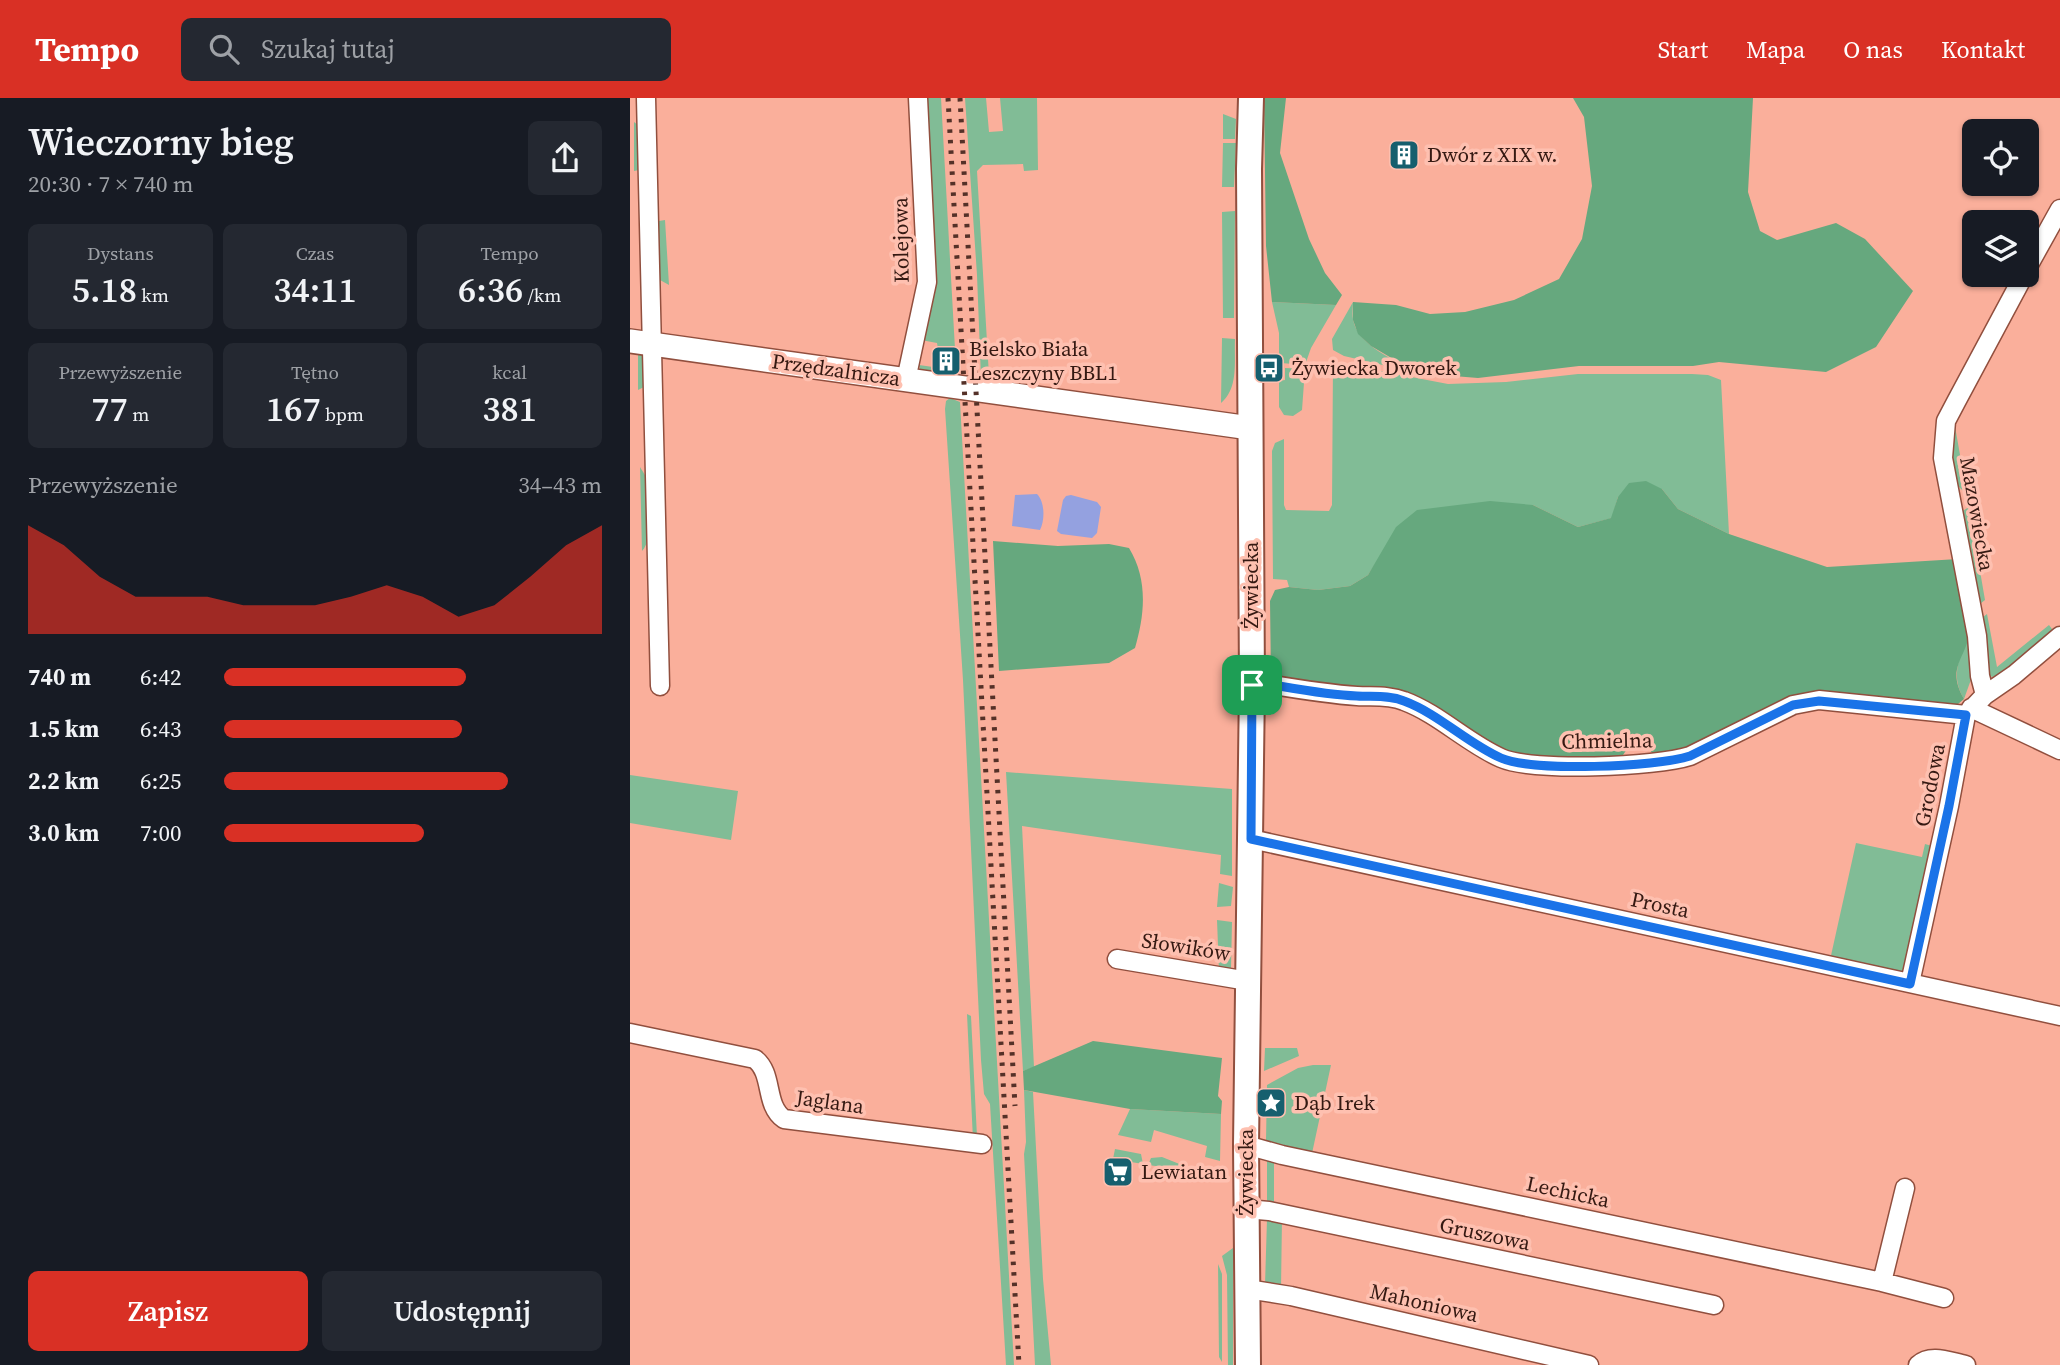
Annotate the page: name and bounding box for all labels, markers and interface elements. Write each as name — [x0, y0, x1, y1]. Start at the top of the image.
search box — [181, 18, 671, 81]
text: Tempo — [35, 27, 139, 72]
icon: search — [205, 30, 243, 68]
text: Szukaj tutaj — [261, 31, 395, 67]
text: Start — [1658, 33, 1708, 66]
text: Mapa — [1746, 33, 1805, 66]
text: O nas — [1843, 33, 1903, 66]
text: Kontakt — [1941, 33, 2025, 66]
text: Wieczorny bieg — [28, 116, 294, 168]
map controls — [1962, 119, 2039, 287]
button: locate — [1962, 119, 2039, 196]
button: share — [528, 121, 602, 195]
building icon: Dwór z XIX w. — [1387, 138, 1421, 172]
place label: Dwór z XIX w. — [1427, 140, 1558, 169]
text: 20:30 · 7 × 740 m — [28, 168, 194, 200]
street label: Kolejowa — [885, 197, 916, 283]
button: layers — [1962, 210, 2039, 287]
text: Dystans — [87, 240, 154, 266]
text: Czas — [296, 240, 334, 266]
text: Tempo — [481, 240, 539, 266]
text: 5.18 — [72, 266, 137, 314]
text: 34:11 — [273, 266, 357, 314]
text: 6:36 — [458, 266, 523, 314]
text: km — [137, 282, 169, 308]
text: /km — [523, 282, 561, 308]
place label: Bielsko Biała Leszczyny BBL1 — [969, 334, 1118, 387]
building icon: Bielsko Biała Leszczyny BBL1 — [929, 344, 963, 378]
street label: Przędzalnicza — [770, 346, 902, 393]
bus stop icon: Żywiecka Dworek — [1252, 351, 1286, 385]
place label: Żywiecka Dworek — [1292, 353, 1457, 382]
text: Przewyższenie — [58, 359, 182, 385]
text: Tętno — [291, 359, 339, 385]
text: kcal — [492, 359, 527, 385]
text: 77 — [91, 385, 128, 433]
text: 167 — [266, 385, 321, 433]
text: 381 — [482, 385, 537, 433]
text: m — [128, 401, 149, 427]
text: bpm — [321, 401, 364, 427]
street label: Mazowiecka — [1953, 455, 2002, 574]
text: Przewyższenie — [28, 469, 178, 501]
text: 34–43 m — [518, 469, 602, 501]
street label: Żywiecka — [1236, 541, 1265, 629]
pin — [1222, 655, 1282, 715]
text: 740 m — [28, 661, 91, 693]
text: 6:42 — [140, 661, 181, 693]
icon: arrive — [1233, 666, 1271, 704]
text: 1.5 km — [28, 713, 99, 745]
text: 6:43 — [140, 713, 181, 745]
street label: Chmielna — [1561, 725, 1653, 756]
street label: Grodowa — [1907, 740, 1952, 829]
text: 2.2 km — [28, 765, 99, 797]
text: 6:25 — [140, 765, 181, 797]
text: 3.0 km — [28, 817, 99, 849]
text: 7:00 — [140, 817, 181, 849]
street label: Prosta — [1628, 884, 1692, 925]
street label: Słowików — [1140, 925, 1232, 968]
street label: Jaglana — [793, 1082, 866, 1121]
place icon: Dąb Irek — [1254, 1086, 1288, 1120]
place label: Dąb Irek — [1294, 1088, 1376, 1117]
street label: Żywiecka — [1231, 1128, 1260, 1216]
supermarket icon: Lewiatan — [1101, 1155, 1135, 1189]
place label: Lewiatan — [1141, 1157, 1227, 1186]
street label: Lechicka — [1524, 1169, 1613, 1215]
street label: Gruszowa — [1437, 1210, 1533, 1257]
button: Zapisz — [28, 1271, 308, 1351]
button: Udostępnij — [322, 1271, 602, 1351]
street label: Mahoniowa — [1367, 1276, 1481, 1329]

